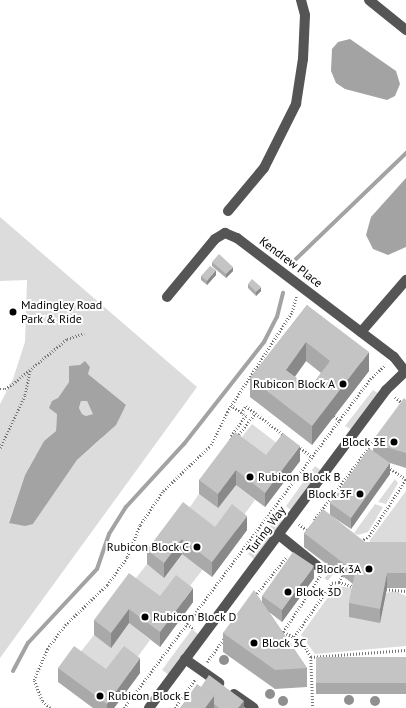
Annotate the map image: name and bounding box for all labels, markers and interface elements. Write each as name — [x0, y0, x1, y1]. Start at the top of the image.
street label: Kendrew Place — [257, 234, 325, 290]
place label: Madingley Road Park & Ride — [21, 298, 103, 326]
marker: Madingley Road Park & Ride — [8, 307, 18, 317]
place label: Rubicon Block A — [252, 377, 335, 391]
marker: Rubicon Block A — [338, 379, 348, 389]
place label: Block 3E — [342, 435, 386, 449]
marker: Block 3E — [389, 437, 399, 447]
place label: Rubicon Block B — [258, 470, 341, 484]
marker: Rubicon Block B — [245, 472, 255, 482]
place label: Block 3F — [308, 487, 352, 501]
marker: Block 3F — [355, 489, 365, 499]
street label: Turing Way — [243, 503, 289, 557]
place label: Rubicon Block C — [106, 540, 189, 554]
marker: Rubicon Block C — [192, 542, 202, 552]
place label: Block 3A — [316, 562, 361, 576]
marker: Block 3A — [364, 564, 374, 574]
place label: Block 3D — [296, 585, 342, 599]
marker: Block 3D — [283, 587, 293, 597]
place label: Rubicon Block D — [153, 610, 237, 624]
marker: Rubicon Block D — [140, 612, 150, 622]
place label: Block 3C — [262, 636, 307, 650]
marker: Block 3C — [249, 638, 259, 648]
place label: Rubicon Block E — [108, 689, 190, 703]
marker: Rubicon Block E — [95, 691, 105, 701]

